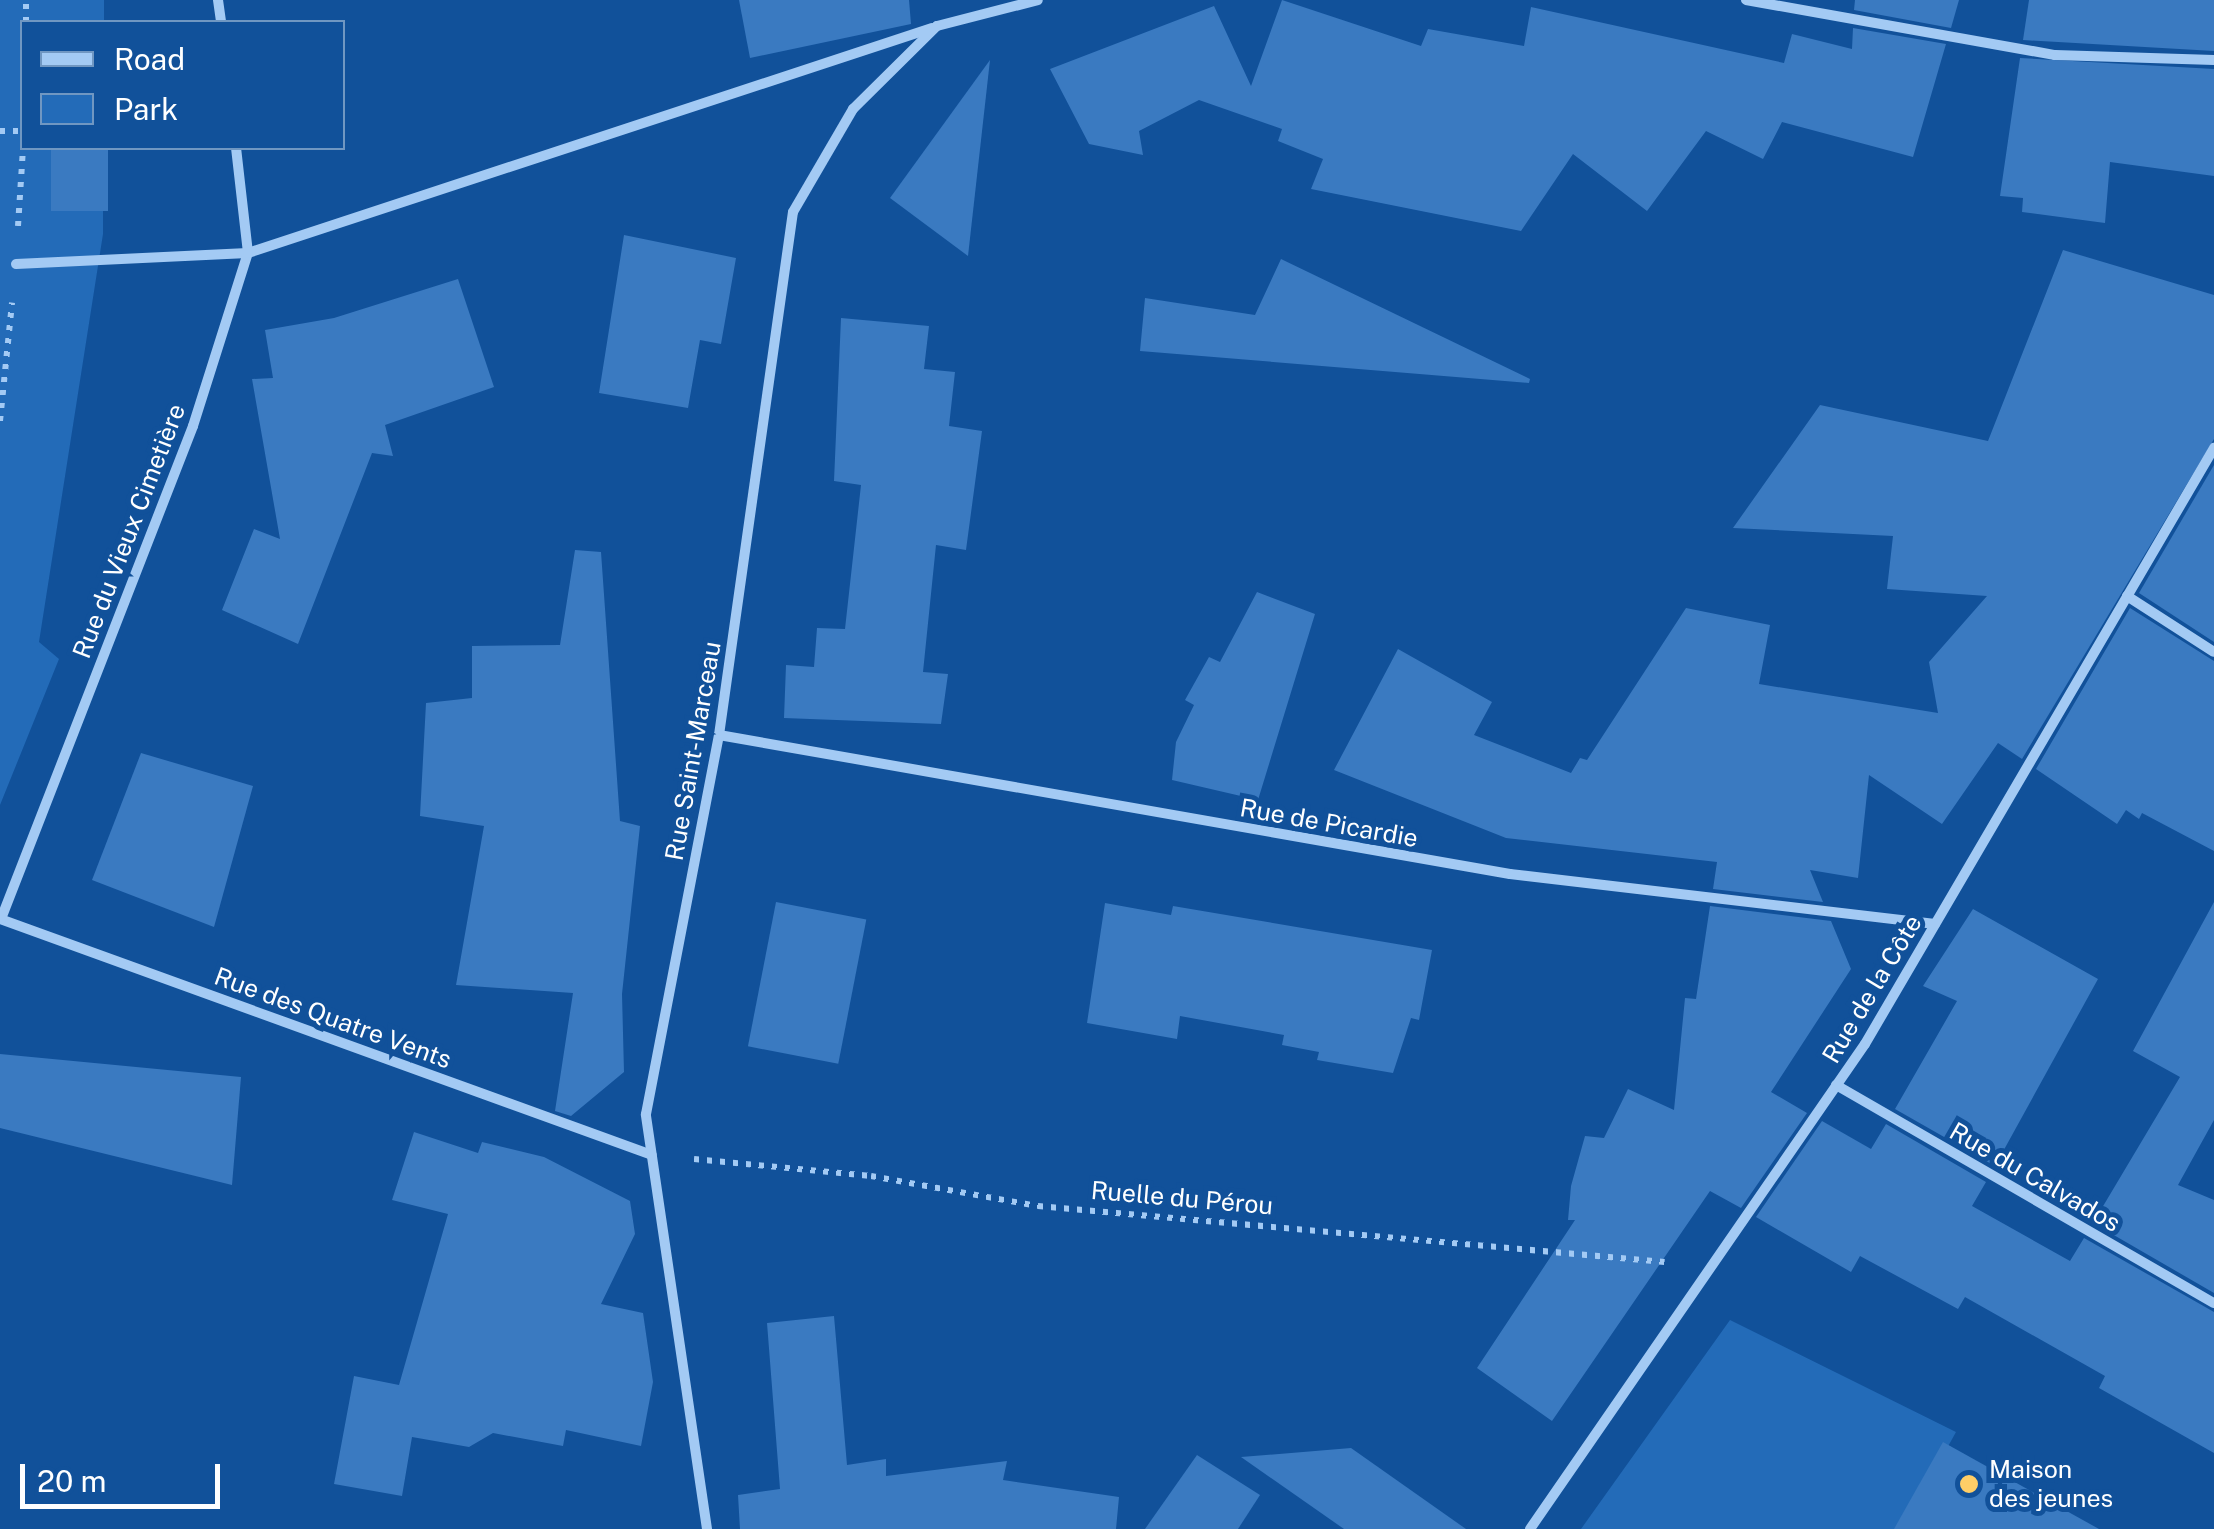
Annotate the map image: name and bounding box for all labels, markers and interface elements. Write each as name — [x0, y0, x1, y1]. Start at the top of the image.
legend — [20, 20, 345, 150]
text: Road — [114, 41, 185, 77]
text: Park — [114, 91, 178, 127]
street label: Rue du Vieux Cimetière — [66, 399, 192, 663]
street label: Rue Saint-Marceau — [659, 639, 727, 863]
street label: Rue de Picardie — [1237, 793, 1421, 853]
street label: Rue de la Côte — [1816, 909, 1928, 1069]
street label: Rue des Quatre Vents — [210, 961, 456, 1075]
street label: Rue du Calvados — [1944, 1116, 2126, 1238]
street label: Ruelle du Pérou — [1089, 1175, 1275, 1221]
scale bar — [25, 1444, 225, 1506]
place label: Maison des jeunes — [1989, 1455, 2113, 1514]
text: 20 m — [37, 1463, 106, 1499]
marker: Maison des jeunes — [1958, 1473, 1980, 1495]

